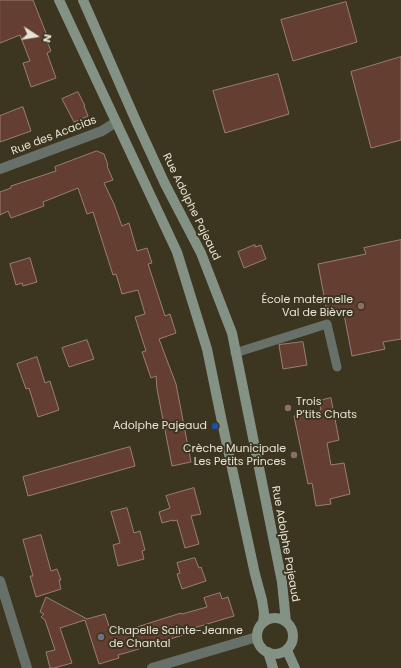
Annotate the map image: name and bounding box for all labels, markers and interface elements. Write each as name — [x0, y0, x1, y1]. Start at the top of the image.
north arrow — [16, 16, 56, 56]
text: N — [39, 33, 56, 44]
street label: Rue des Acacias — [9, 114, 99, 158]
street label: Rue Adolphe Pajeaud — [159, 151, 223, 263]
place label: École maternelle Val de Bièvre — [261, 293, 353, 319]
marker: École maternelle Val de Bièvre — [356, 301, 366, 311]
place label: Trois P’tits Chats — [296, 395, 357, 421]
marker: Trois P’tits Chats — [283, 403, 293, 413]
place label: Adolphe Pajeaud — [113, 419, 207, 433]
marker: Adolphe Pajeaud — [210, 421, 220, 431]
place label: Crèche Municipale Les Petits Princes — [183, 442, 286, 468]
marker: Crèche Municipale Les Petits Princes — [289, 450, 299, 460]
street label: Rue Adolphe Pajeaud — [268, 485, 302, 603]
place label: Chapelle Sainte-Jeanne de Chantal — [109, 624, 243, 650]
marker: Chapelle Sainte-Jeanne de Chantal — [96, 632, 106, 642]

